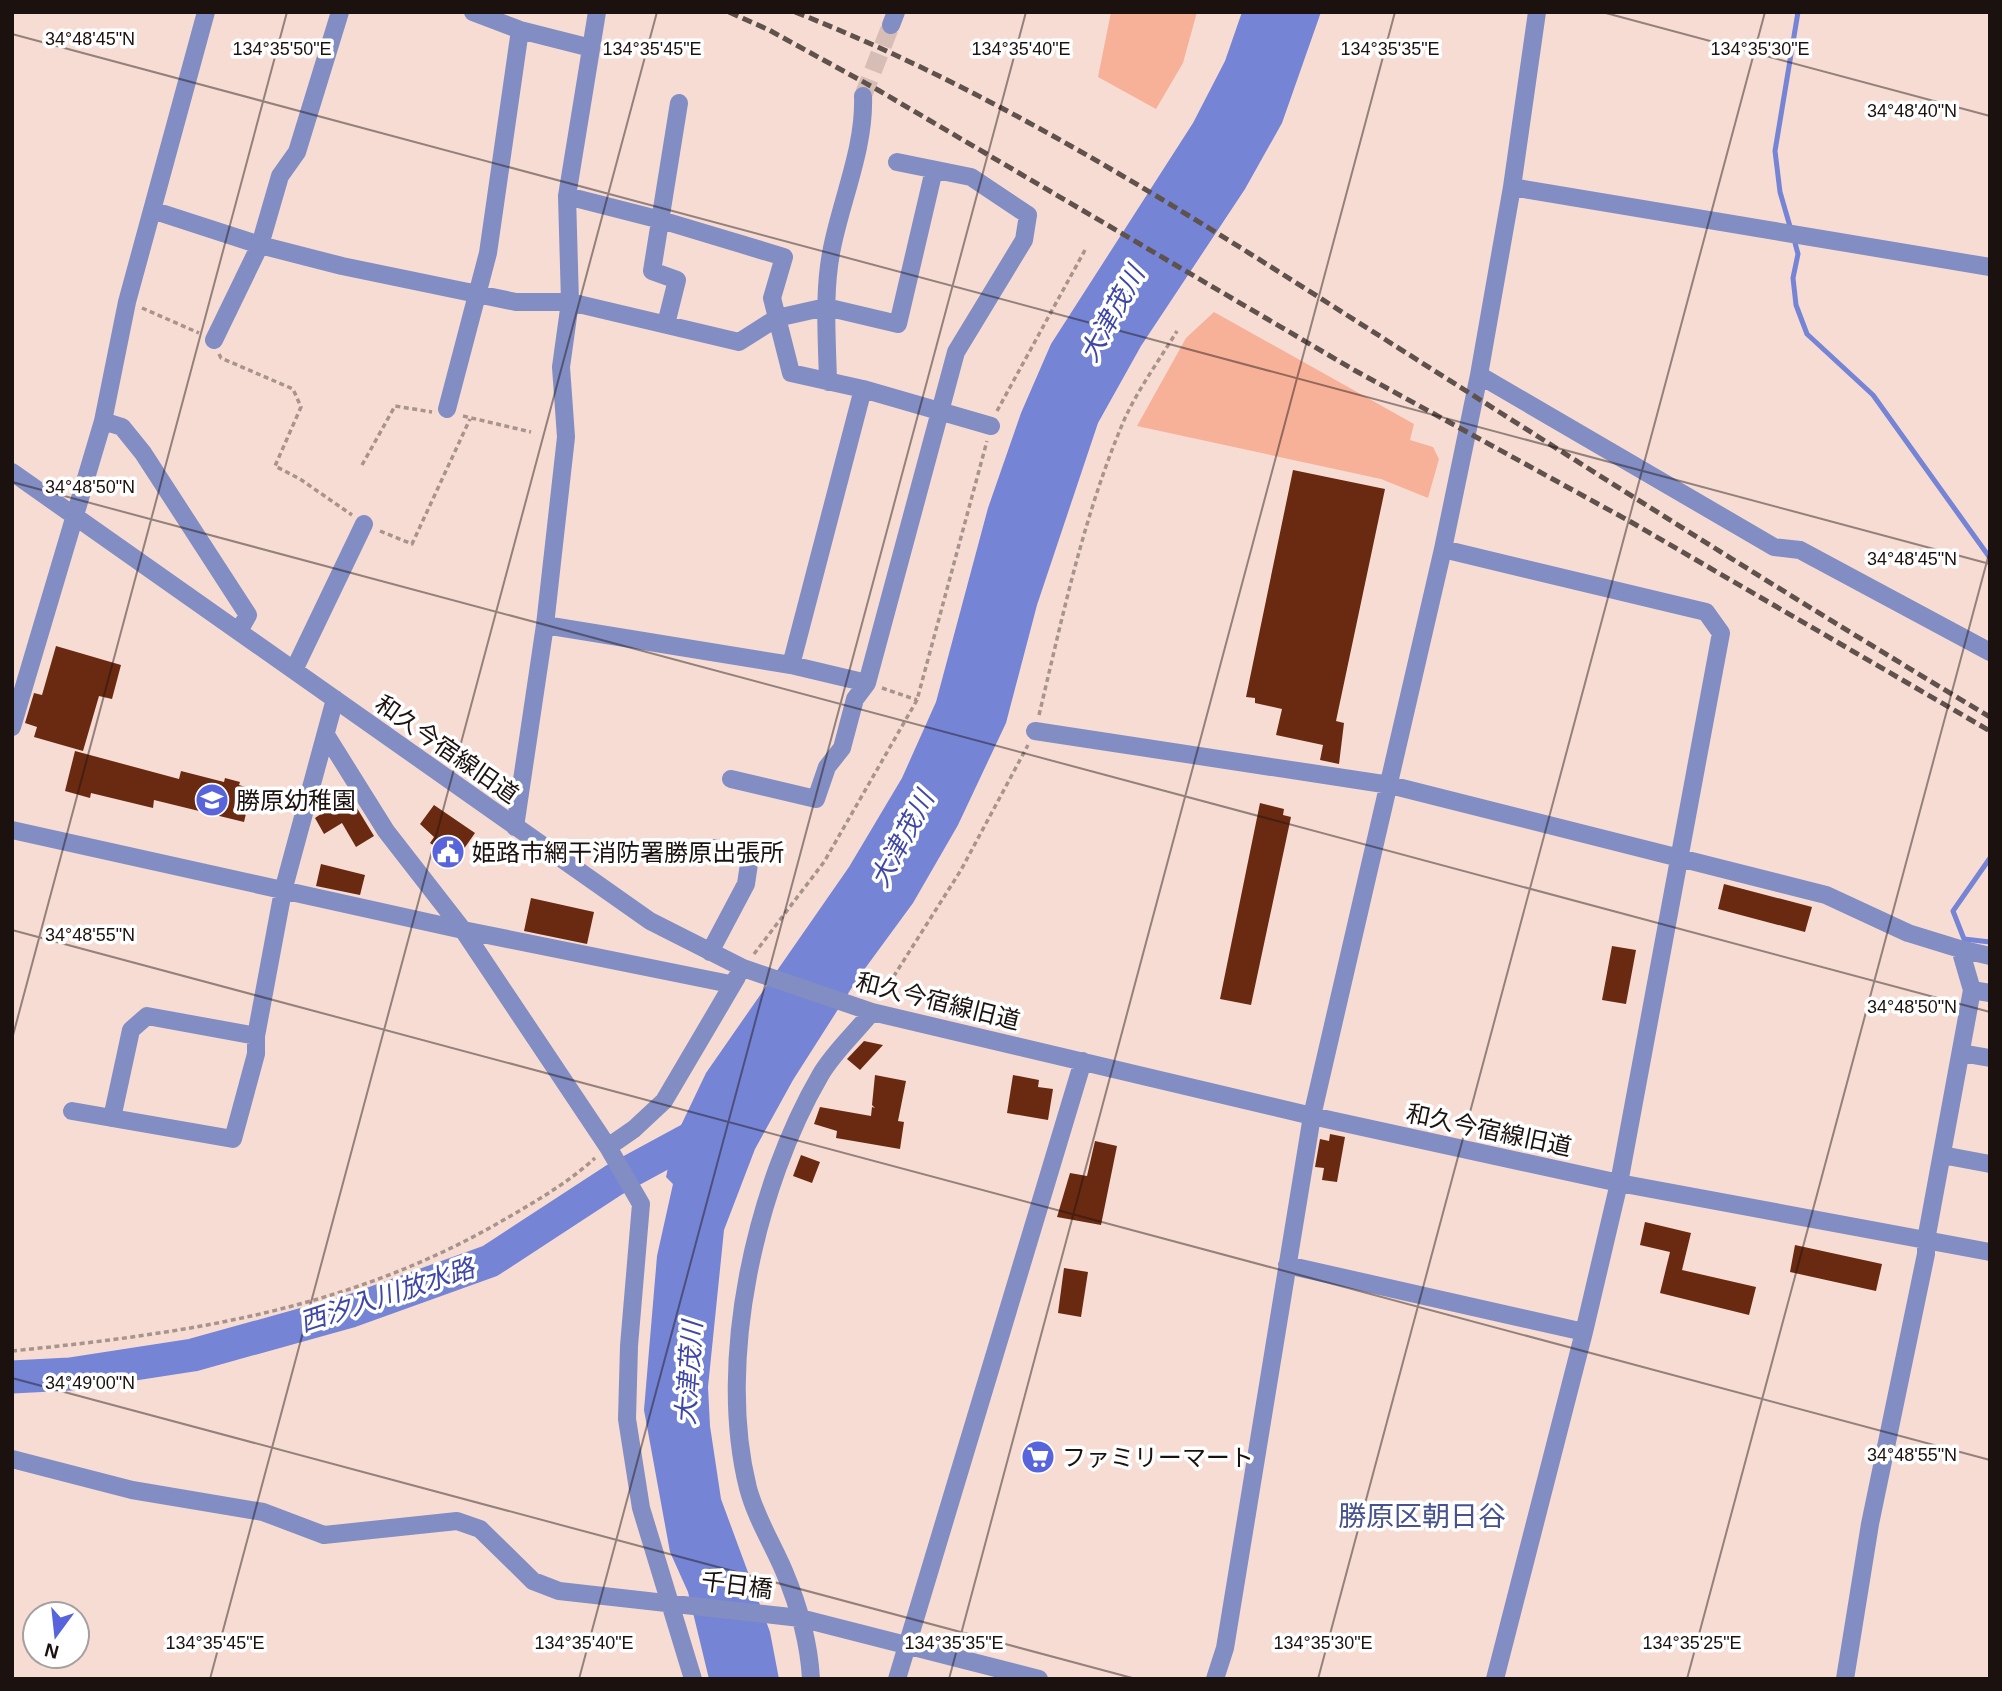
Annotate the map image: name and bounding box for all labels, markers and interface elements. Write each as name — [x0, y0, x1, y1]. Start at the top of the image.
text: 34°48'45"N — [45, 29, 135, 49]
text: 134°35'50"E — [232, 39, 332, 59]
text: 134°35'45"E — [602, 39, 702, 59]
text: 134°35'40"E — [971, 39, 1071, 59]
text: 134°35'35"E — [1340, 39, 1440, 59]
text: 134°35'30"E — [1710, 39, 1810, 59]
text: 34°48'40"N — [1867, 101, 1957, 121]
water label: 大津茂川 — [1074, 259, 1152, 367]
text: 34°48'50"N — [45, 477, 135, 497]
text: 34°48'45"N — [1867, 549, 1957, 569]
street label: 和久今宿線旧道 — [370, 690, 524, 808]
school or university icon: 勝原幼稚園 — [193, 781, 231, 819]
water label: 大津茂川 — [864, 783, 941, 892]
place label: 勝原幼稚園 — [236, 787, 356, 814]
public building icon: 姫路市網干消防署勝原出張所 — [429, 833, 467, 871]
place label: 姫路市網干消防署勝原出張所 — [472, 839, 784, 866]
text: 34°48'55"N — [45, 925, 135, 945]
street label: 和久今宿線旧道 — [853, 968, 1023, 1034]
text: 34°48'50"N — [1867, 997, 1957, 1017]
street label: 和久今宿線旧道 — [1404, 1099, 1574, 1161]
water label: 西汐入川放水路 — [296, 1252, 480, 1337]
water label: 大津茂川 — [670, 1317, 708, 1426]
text: 34°49'00"N — [45, 1373, 135, 1393]
supermarket icon: ファミリーマート — [1019, 1438, 1057, 1476]
place label: ファミリーマート — [1062, 1444, 1254, 1471]
text: 34°48'55"N — [1867, 1445, 1957, 1465]
district label: 勝原区朝日谷 — [1338, 1501, 1506, 1532]
street label: 千日橋 — [700, 1567, 774, 1603]
north arrow — [21, 1600, 91, 1670]
text: 134°35'45"E — [165, 1633, 265, 1653]
text: 134°35'40"E — [534, 1633, 634, 1653]
text: 134°35'35"E — [904, 1633, 1004, 1653]
text: 134°35'30"E — [1273, 1633, 1373, 1653]
text: 134°35'25"E — [1642, 1633, 1742, 1653]
text: N — [42, 1639, 61, 1663]

